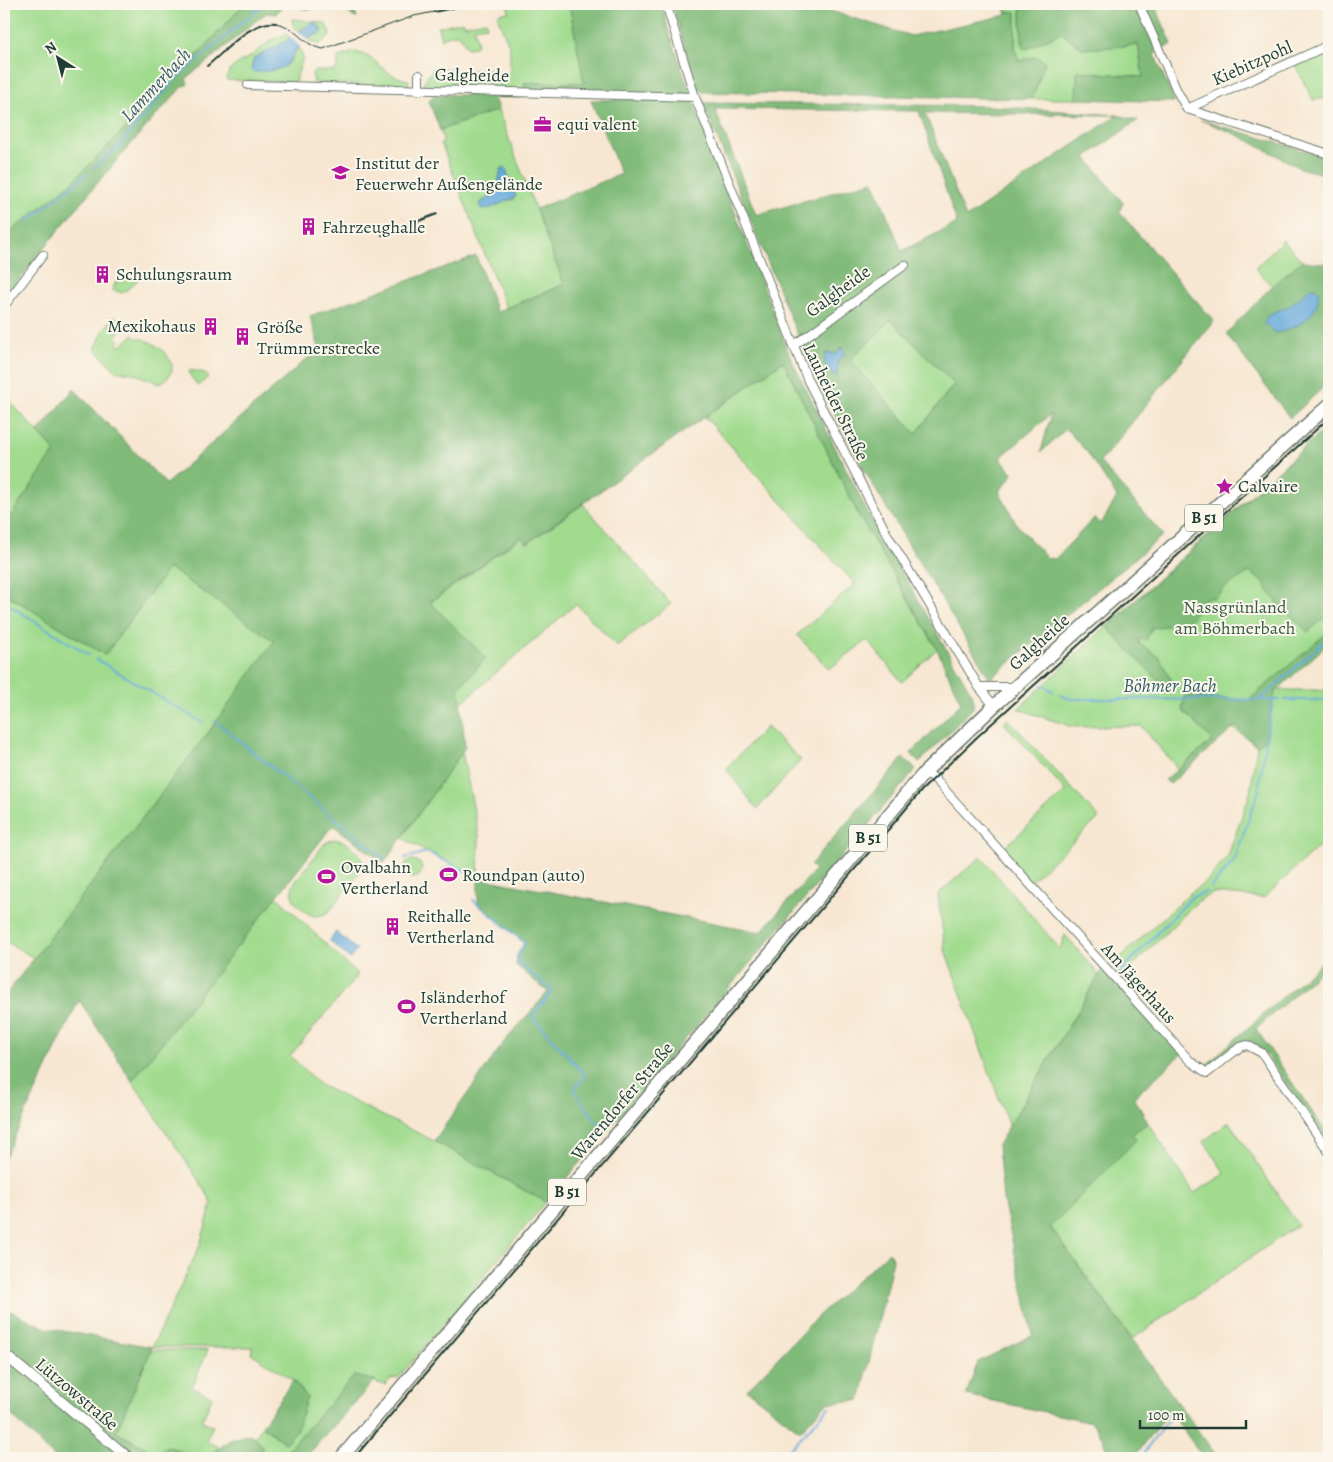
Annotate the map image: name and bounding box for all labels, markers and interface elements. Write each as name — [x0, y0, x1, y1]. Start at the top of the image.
north arrow — [32, 32, 82, 82]
street label: Kiebitzpohl — [1208, 34, 1296, 91]
text: N — [41, 37, 60, 59]
water label: Lammerbach — [115, 42, 197, 128]
street label: Galgheide — [435, 62, 509, 88]
place label: equi valent — [557, 112, 637, 136]
office icon: equi valent — [533, 114, 553, 134]
place label: Institut der Feuerwehr Außengelände — [355, 151, 543, 196]
school or university icon: Institut der Feuerwehr Außengelände — [331, 163, 351, 183]
place label: Fahrzeughalle — [322, 215, 425, 239]
building icon: Fahrzeughalle — [298, 217, 318, 237]
street label: Galgheide — [801, 260, 875, 322]
place label: Schulungsraum — [116, 262, 232, 286]
building icon: Schulungsraum — [92, 264, 112, 284]
place label: Mexikohaus — [107, 314, 196, 338]
place label: Größe Trümmerstrecke — [257, 315, 380, 360]
building icon: Mexikohaus — [200, 316, 220, 336]
building icon: Größe Trümmerstrecke — [233, 327, 253, 347]
street label: Lauheider Straße — [797, 339, 875, 465]
place label: Calvaire — [1238, 474, 1298, 498]
place icon: Calvaire — [1214, 476, 1234, 496]
road number: B 51 — [1185, 504, 1223, 532]
park label: Nassgrünland am Böhmerbach — [1175, 595, 1296, 640]
street label: Galgheide — [1003, 608, 1075, 676]
water label: Böhmer Bach — [1123, 673, 1217, 699]
road number: B 51 — [849, 824, 887, 851]
place label: Ovalbahn Vertherland — [340, 855, 429, 900]
place label: Roundpan (auto) — [462, 863, 585, 887]
sports icon: Roundpan (auto) — [438, 865, 458, 885]
sports icon: Ovalbahn Vertherland — [317, 867, 337, 887]
place label: Reithalle Vertherland — [406, 904, 495, 949]
building icon: Reithalle Vertherland — [383, 916, 403, 936]
street label: Am Jägerhaus — [1095, 937, 1182, 1029]
place label: Isländerhof Vertherland — [419, 985, 508, 1030]
sports icon: Isländerhof Vertherland — [396, 997, 416, 1017]
street label: Warendorfer Straße — [565, 1037, 679, 1166]
road number: B 51 — [548, 1178, 586, 1206]
street label: Lützowstraße — [30, 1352, 124, 1436]
scale bar — [1140, 1397, 1247, 1429]
text: 100 m — [1148, 1405, 1185, 1425]

